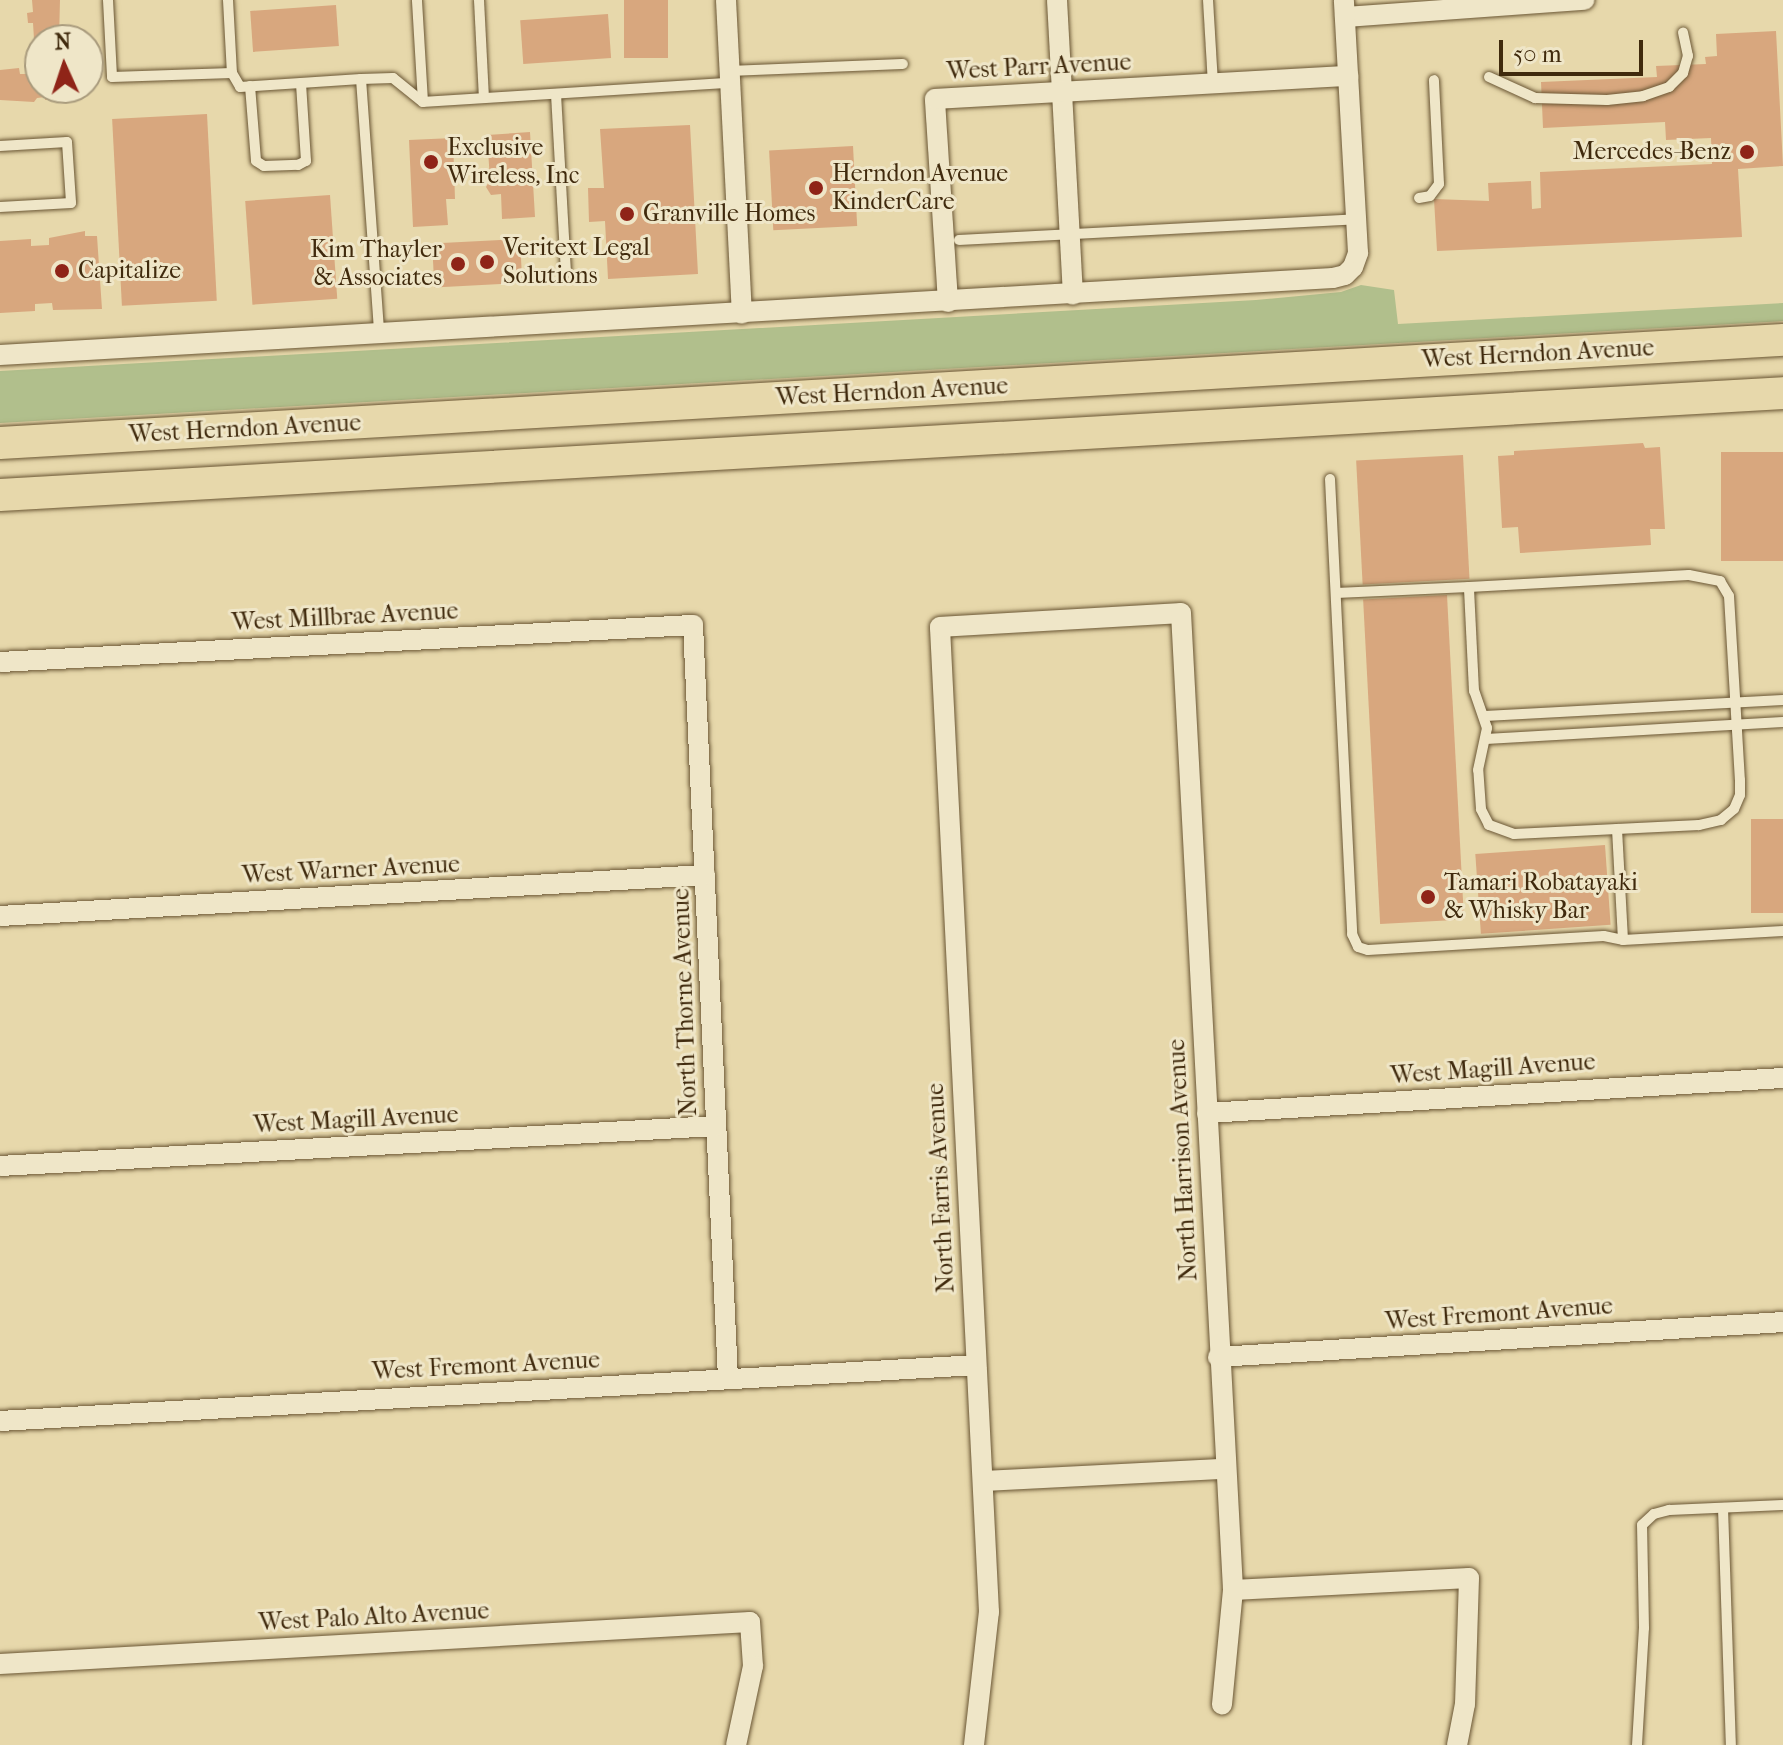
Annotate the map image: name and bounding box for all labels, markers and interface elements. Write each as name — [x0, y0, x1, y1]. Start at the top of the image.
north arrow — [24, 24, 104, 104]
scale bar — [1503, 24, 1647, 74]
text: N — [54, 29, 72, 55]
text: 50 m — [1513, 40, 1562, 68]
street label: West Parr Avenue — [946, 48, 1132, 86]
place label: Exclusive Wireless, Inc — [447, 134, 579, 190]
place label: Mercedes-Benz — [1573, 138, 1731, 166]
marker: Mercedes-Benz — [1738, 143, 1756, 161]
marker: Exclusive Wireless, Inc — [422, 153, 440, 171]
place label: Herndon Avenue KinderCare — [832, 160, 1008, 216]
marker: Herndon Avenue KinderCare — [807, 179, 825, 197]
place label: Granville Homes — [643, 200, 815, 228]
marker: Granville Homes — [618, 205, 636, 223]
place label: Veritext Legal Solutions — [503, 234, 650, 290]
place label: Kim Thayler & Associates — [310, 236, 442, 292]
marker: Veritext Legal Solutions — [478, 253, 496, 271]
marker: Kim Thayler & Associates — [449, 255, 467, 273]
place label: Capitalize — [78, 257, 181, 285]
marker: Capitalize — [53, 262, 71, 280]
street label: West Herndon Avenue — [1421, 334, 1655, 374]
street label: West Herndon Avenue — [775, 372, 1009, 412]
street label: West Herndon Avenue — [128, 409, 362, 449]
street label: West Millbrae Avenue — [231, 597, 459, 637]
street label: West Warner Avenue — [241, 850, 461, 890]
place label: Tamari Robatayaki & Whisky Bar — [1444, 869, 1638, 925]
street label: North Thorne Avenue — [667, 888, 703, 1116]
marker: Tamari Robatayaki & Whisky Bar — [1419, 888, 1437, 906]
street label: North Harrison Avenue — [1162, 1038, 1204, 1282]
street label: West Magill Avenue — [1390, 1047, 1596, 1091]
street label: North Farris Avenue — [921, 1082, 961, 1294]
street label: West Magill Avenue — [253, 1100, 459, 1140]
street label: West Fremont Avenue — [1384, 1292, 1614, 1336]
street label: West Fremont Avenue — [371, 1346, 601, 1386]
street label: West Palo Alto Avenue — [258, 1597, 490, 1637]

